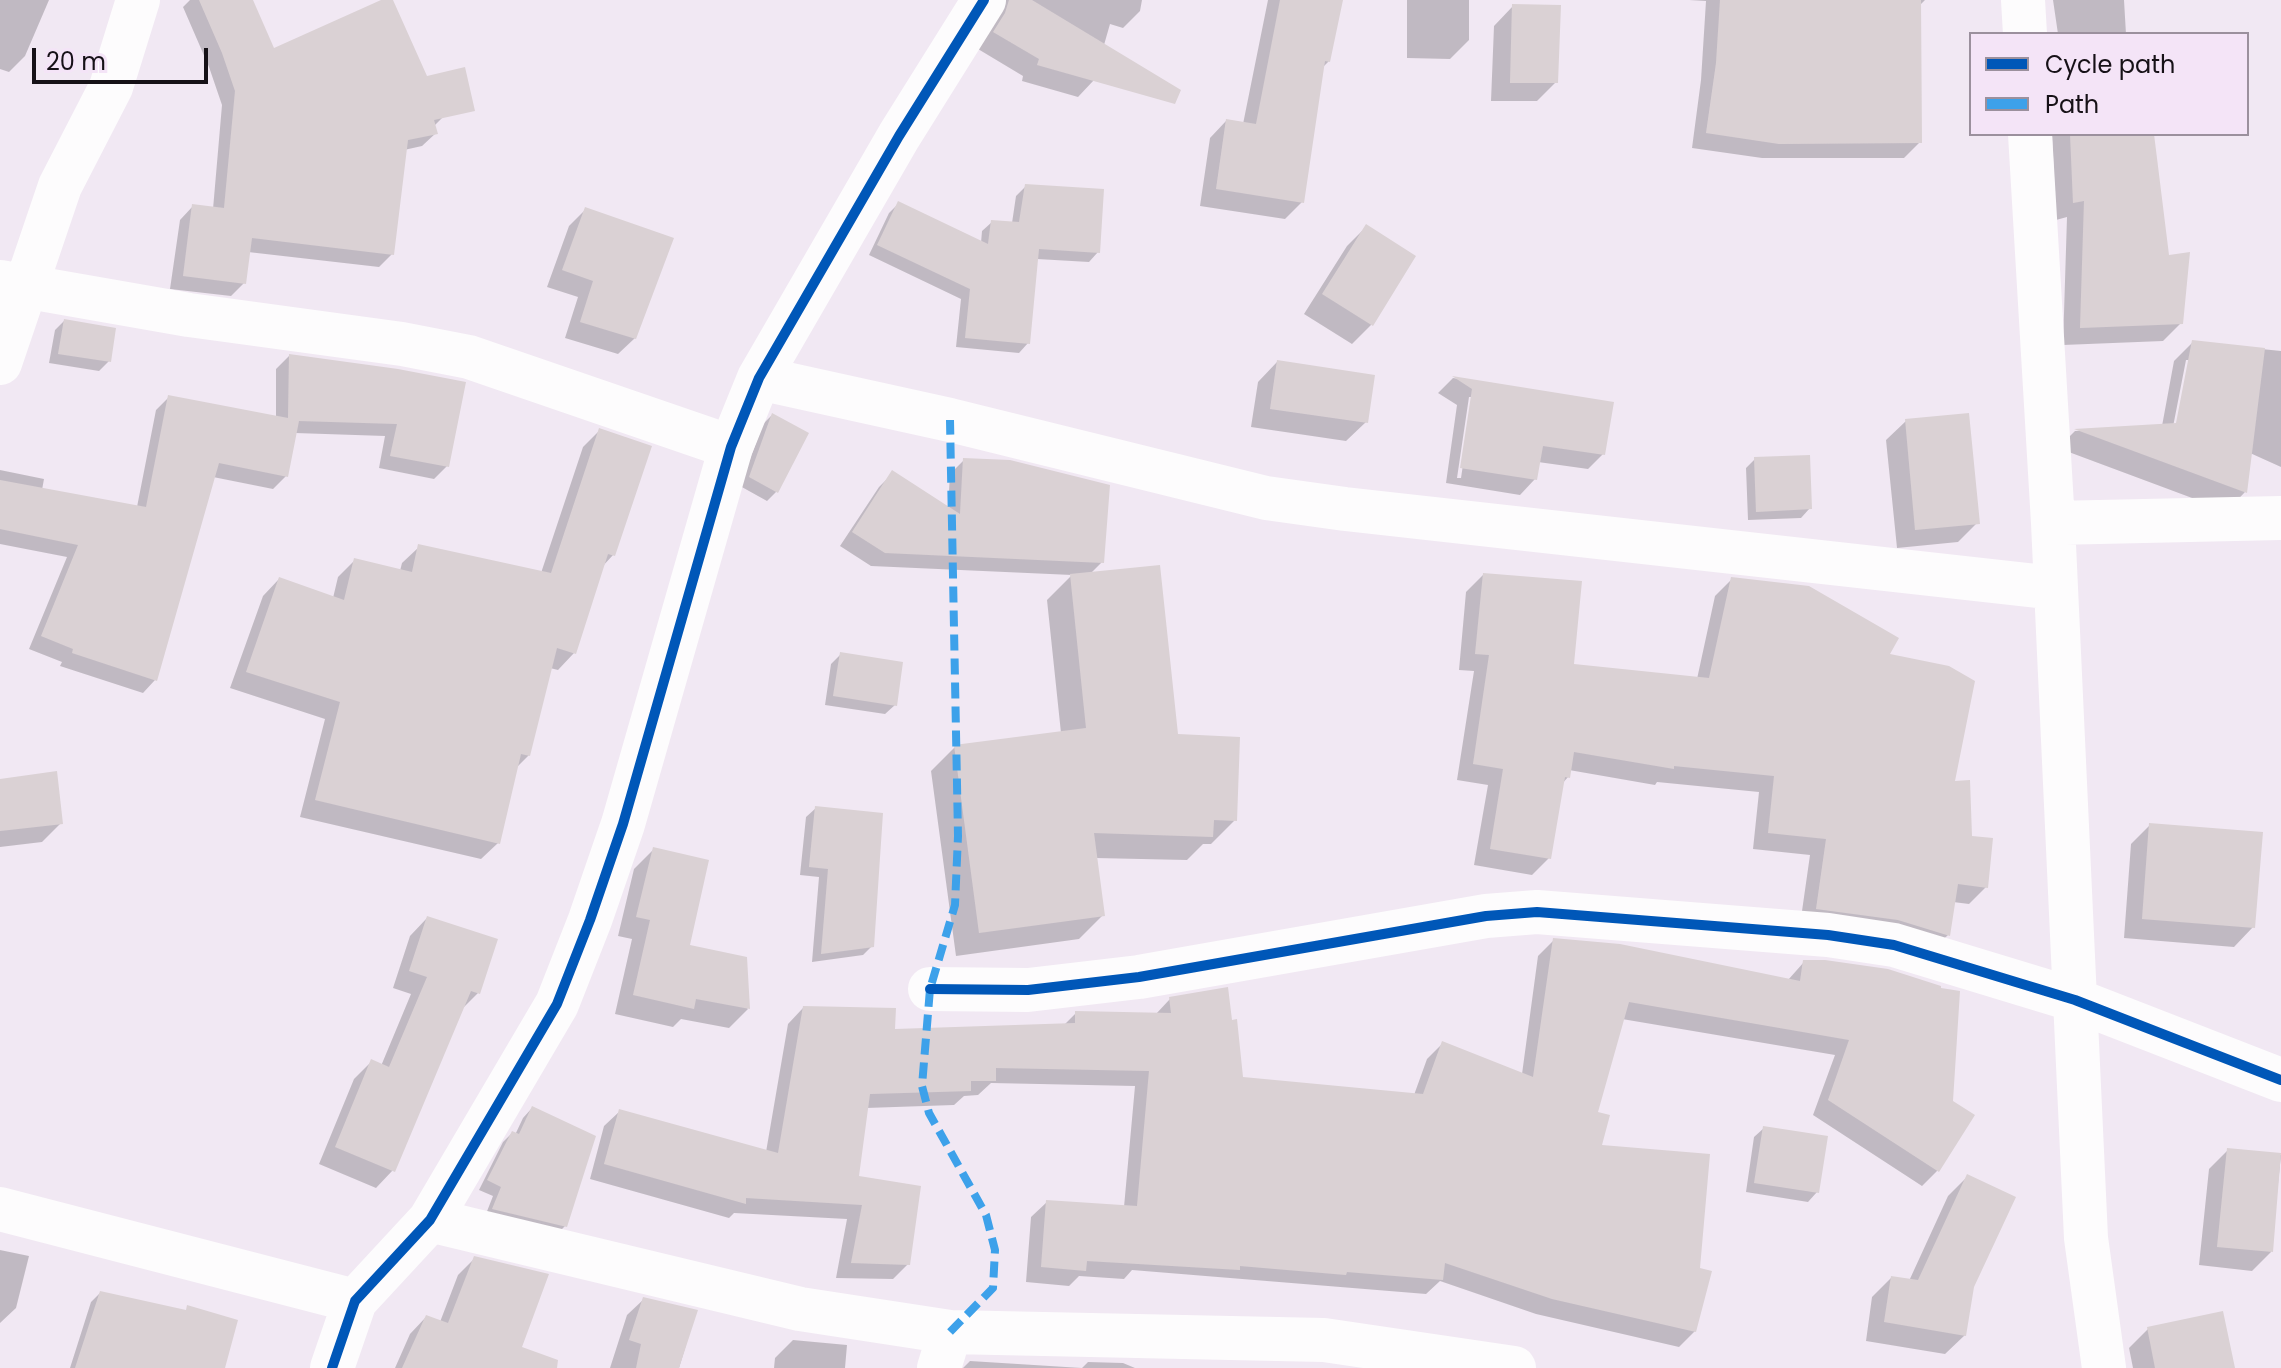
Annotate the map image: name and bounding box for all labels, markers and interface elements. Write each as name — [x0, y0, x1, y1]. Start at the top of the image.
scale bar — [36, 32, 212, 82]
legend — [1969, 32, 2249, 136]
text: 20 m — [46, 45, 106, 78]
text: Cycle path — [2045, 48, 2175, 81]
text: Path — [2045, 88, 2099, 121]

